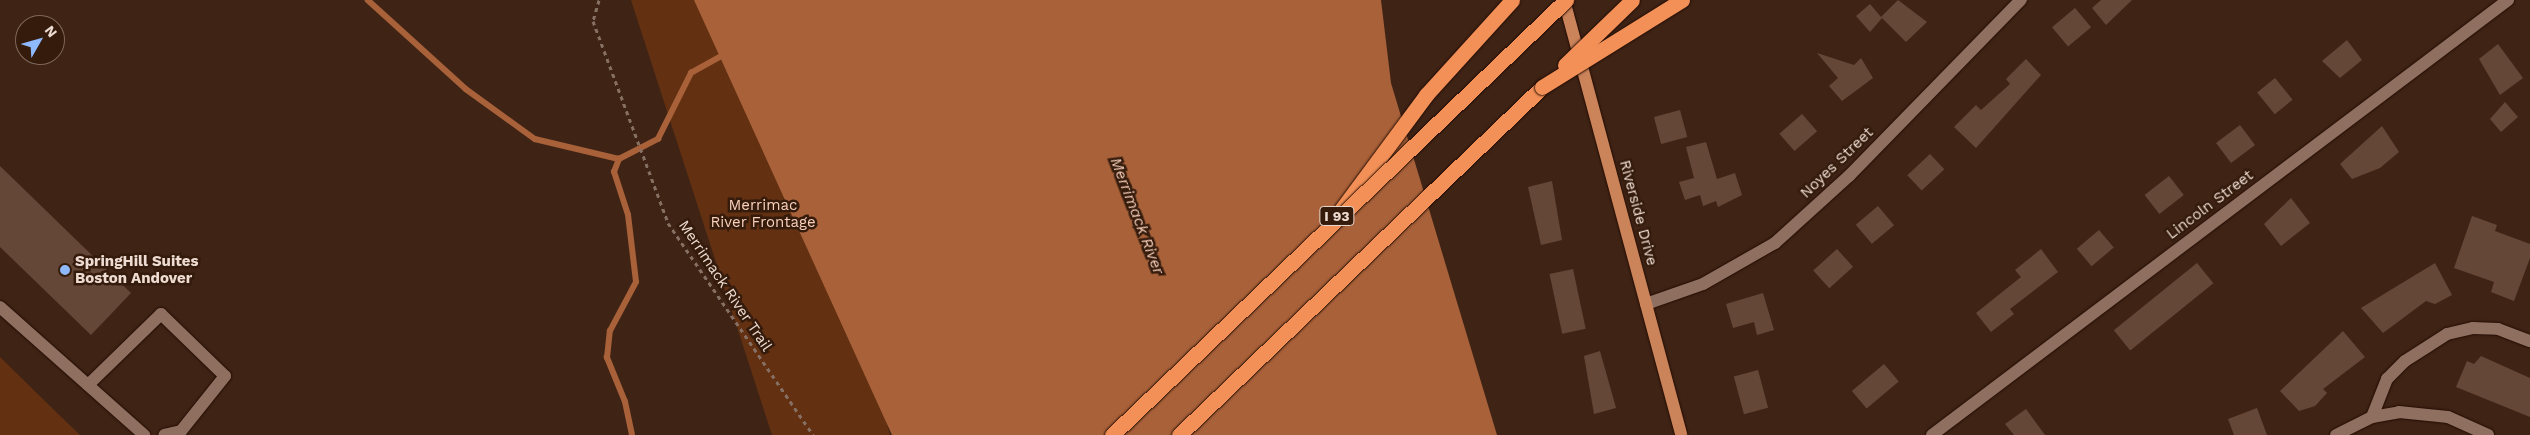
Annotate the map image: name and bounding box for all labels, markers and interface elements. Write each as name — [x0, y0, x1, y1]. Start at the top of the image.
north arrow — [15, 15, 65, 65]
text: N — [42, 22, 61, 40]
street label: Noyes Street — [1797, 124, 1877, 202]
water label: Merrimack River — [1106, 155, 1168, 277]
street label: Riverside Drive — [1615, 158, 1661, 268]
street label: Lincoln Street — [2163, 167, 2257, 243]
park label: Merrimac River Frontage — [710, 196, 816, 231]
road number: I 93 — [1318, 205, 1356, 228]
street label: Merrimack River Trail — [674, 217, 776, 355]
place label: SpringHill Suites Boston Andover — [75, 252, 199, 287]
marker: SpringHill Suites Boston Andover — [59, 264, 71, 276]

